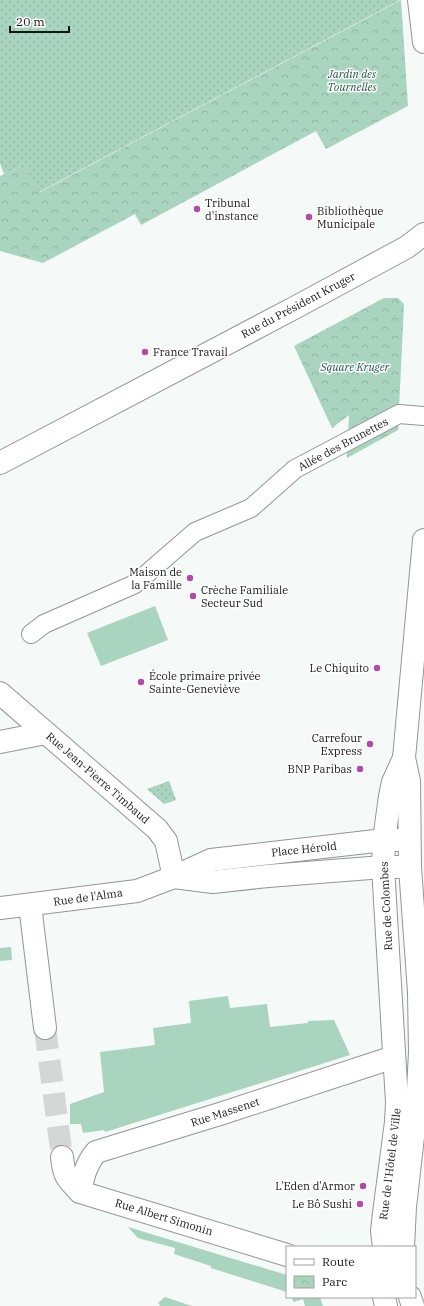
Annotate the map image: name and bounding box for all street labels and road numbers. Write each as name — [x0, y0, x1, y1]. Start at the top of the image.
street label: Rue du Président Kruger — [239, 269, 358, 341]
street label: Allée des Brunettes — [296, 414, 390, 474]
street label: Rue Jean-Pierre Timbaud — [43, 729, 153, 827]
street label: Place Hérold — [271, 839, 338, 859]
street label: Rue de Colombes — [377, 861, 395, 951]
street label: Rue de l'Alma — [52, 885, 124, 909]
street label: Rue Massenet — [189, 1094, 261, 1130]
street label: Rue de l'Hôtel de Ville — [376, 1107, 404, 1221]
street label: Rue Albert Simonin — [113, 1195, 215, 1239]

